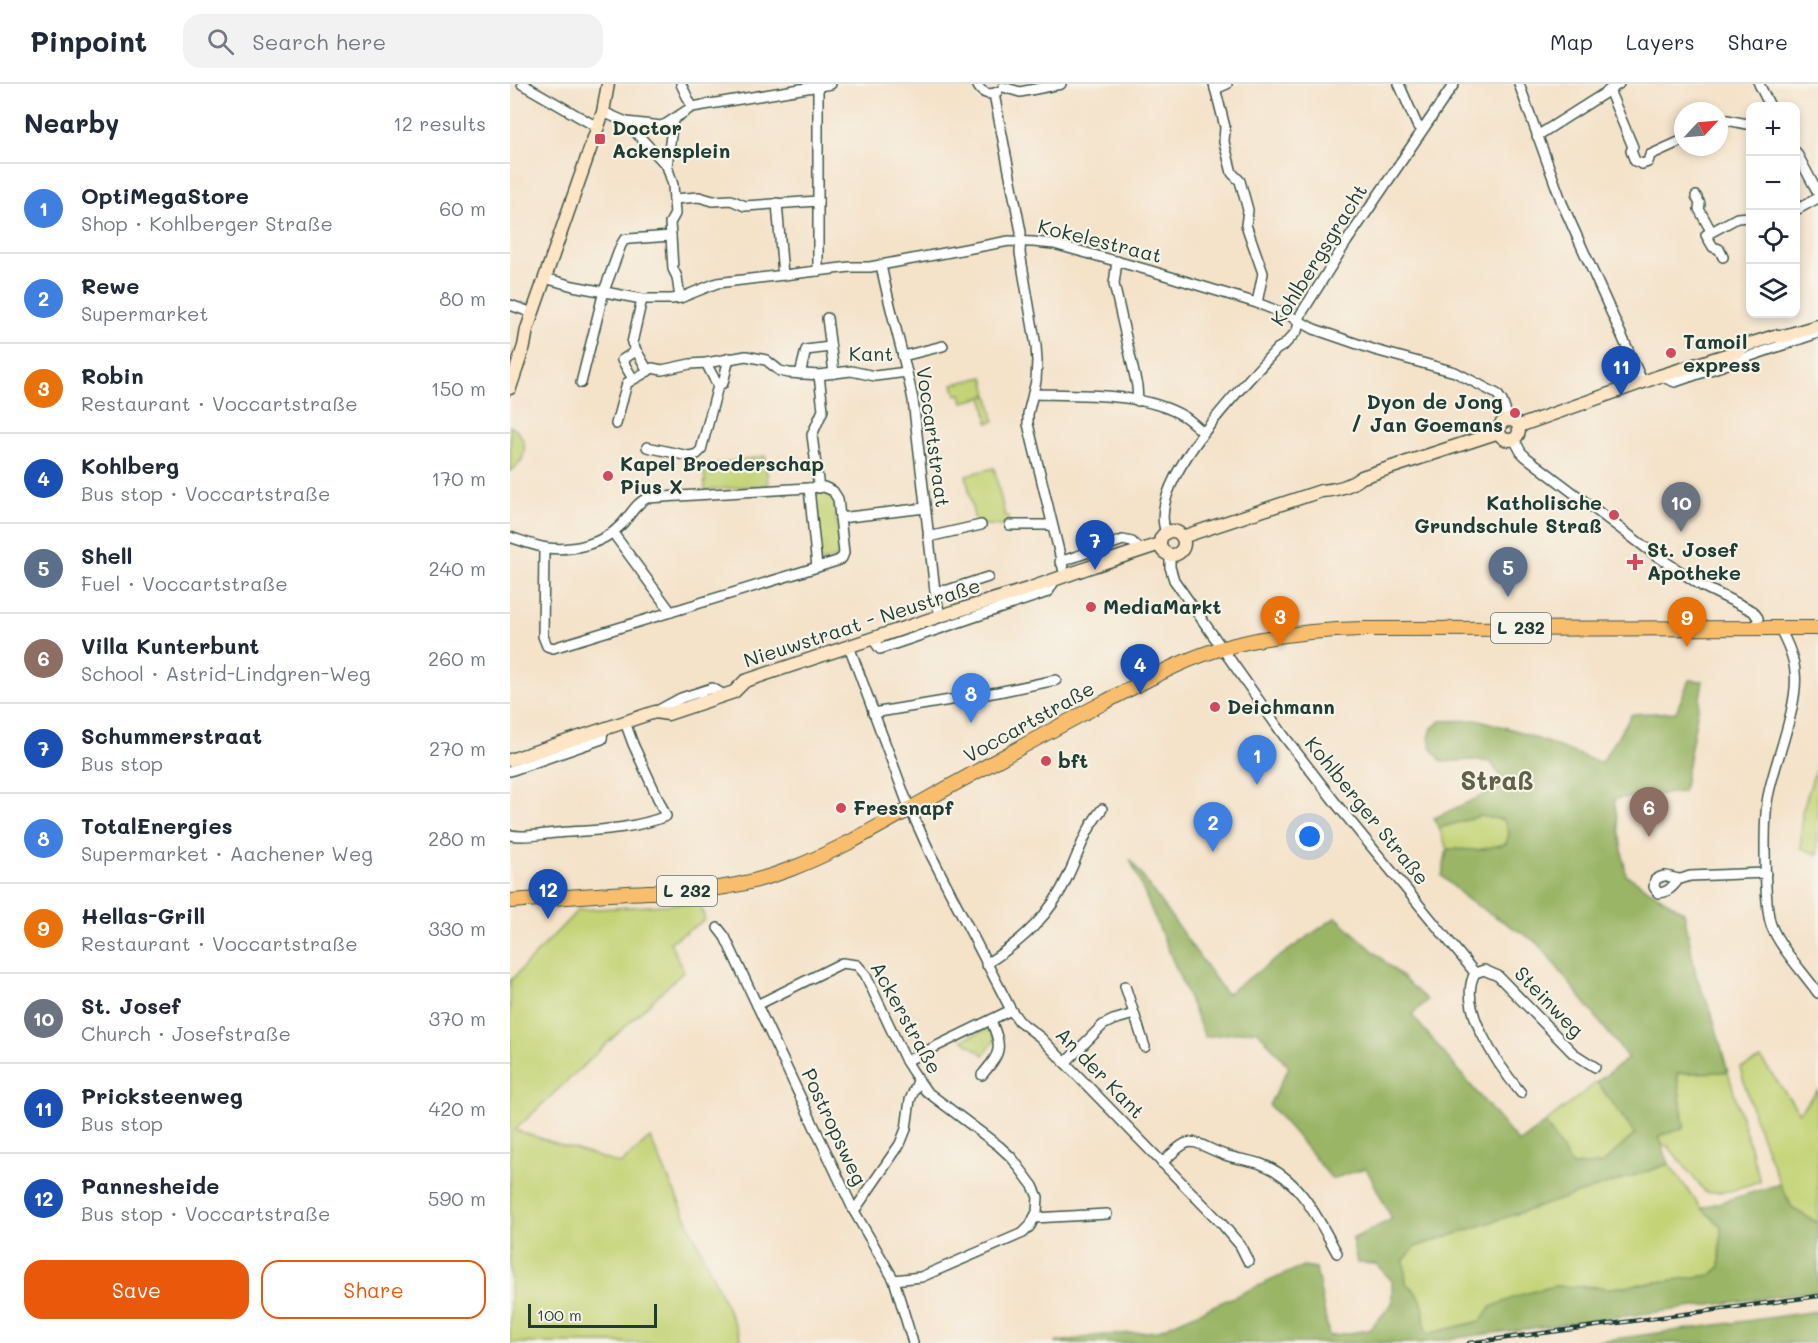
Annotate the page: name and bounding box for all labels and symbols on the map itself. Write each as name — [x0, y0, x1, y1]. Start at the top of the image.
north arrow — [1674, 102, 1728, 156]
place label: Doctor Ackensplein — [612, 114, 730, 163]
marker: Doctor Ackensplein — [593, 132, 607, 146]
street label: Kohlbergsgracht — [1264, 179, 1372, 330]
street label: Kokelestraat — [1036, 212, 1165, 268]
place label: Tamoil express — [1683, 328, 1761, 377]
street label: Kant — [849, 340, 893, 366]
pin: 11 — [1602, 346, 1640, 396]
marker: Tamoil express — [1664, 346, 1678, 360]
street label: Voccartstraat — [911, 365, 957, 509]
place label: Dyon de Jong / Jan Goemans — [1351, 388, 1503, 437]
marker: Dyon de Jong / Jan Goemans — [1508, 406, 1522, 420]
place label: Kapel Broederschap Pius X — [620, 450, 824, 499]
marker: Kapel Broederschap Pius X — [601, 469, 615, 483]
pin: 10 — [1662, 482, 1700, 532]
place label: Katholische Grundschule Straß — [1414, 489, 1602, 538]
marker: Katholische Grundschule Straß — [1607, 508, 1621, 522]
pin: 7 — [1076, 520, 1114, 570]
place label: St. Josef Apotheke — [1647, 536, 1741, 585]
pin: 5 — [1488, 548, 1528, 597]
marker: St. Josef Apotheke — [1628, 555, 1642, 569]
street label: Nieuwstraat - Neustraße — [740, 571, 983, 673]
place label: MediaMarkt — [1103, 593, 1221, 619]
pin: 3 — [1260, 596, 1300, 646]
pin: 9 — [1668, 598, 1706, 647]
marker: MediaMarkt — [1084, 600, 1098, 614]
road number: L 232 — [1491, 613, 1551, 643]
pin: 4 — [1120, 644, 1160, 694]
pin: 8 — [952, 674, 990, 723]
street label: Voccartstraße — [959, 674, 1099, 768]
place label: Deichmann — [1227, 693, 1335, 719]
marker: Deichmann — [1208, 700, 1222, 714]
street label: Kohlberger Straße — [1300, 731, 1436, 890]
pin: 1 — [1238, 736, 1276, 785]
place label: bft — [1058, 747, 1088, 773]
marker: bft — [1039, 754, 1053, 768]
district label: Straß — [1460, 763, 1534, 797]
pin: 6 — [1630, 788, 1668, 837]
place label: Fressnapf — [853, 794, 954, 820]
marker: Fressnapf — [834, 801, 848, 815]
pin: 2 — [1194, 802, 1232, 852]
your location — [1295, 822, 1324, 851]
pin: 12 — [528, 870, 567, 919]
road number: L 232 — [657, 876, 717, 906]
street label: Ackerstraße — [865, 957, 948, 1078]
street label: Steinweg — [1509, 960, 1590, 1042]
street label: An der Kant — [1051, 1021, 1151, 1124]
street label: Postropsweg — [796, 1064, 873, 1189]
scale bar — [528, 1301, 657, 1328]

